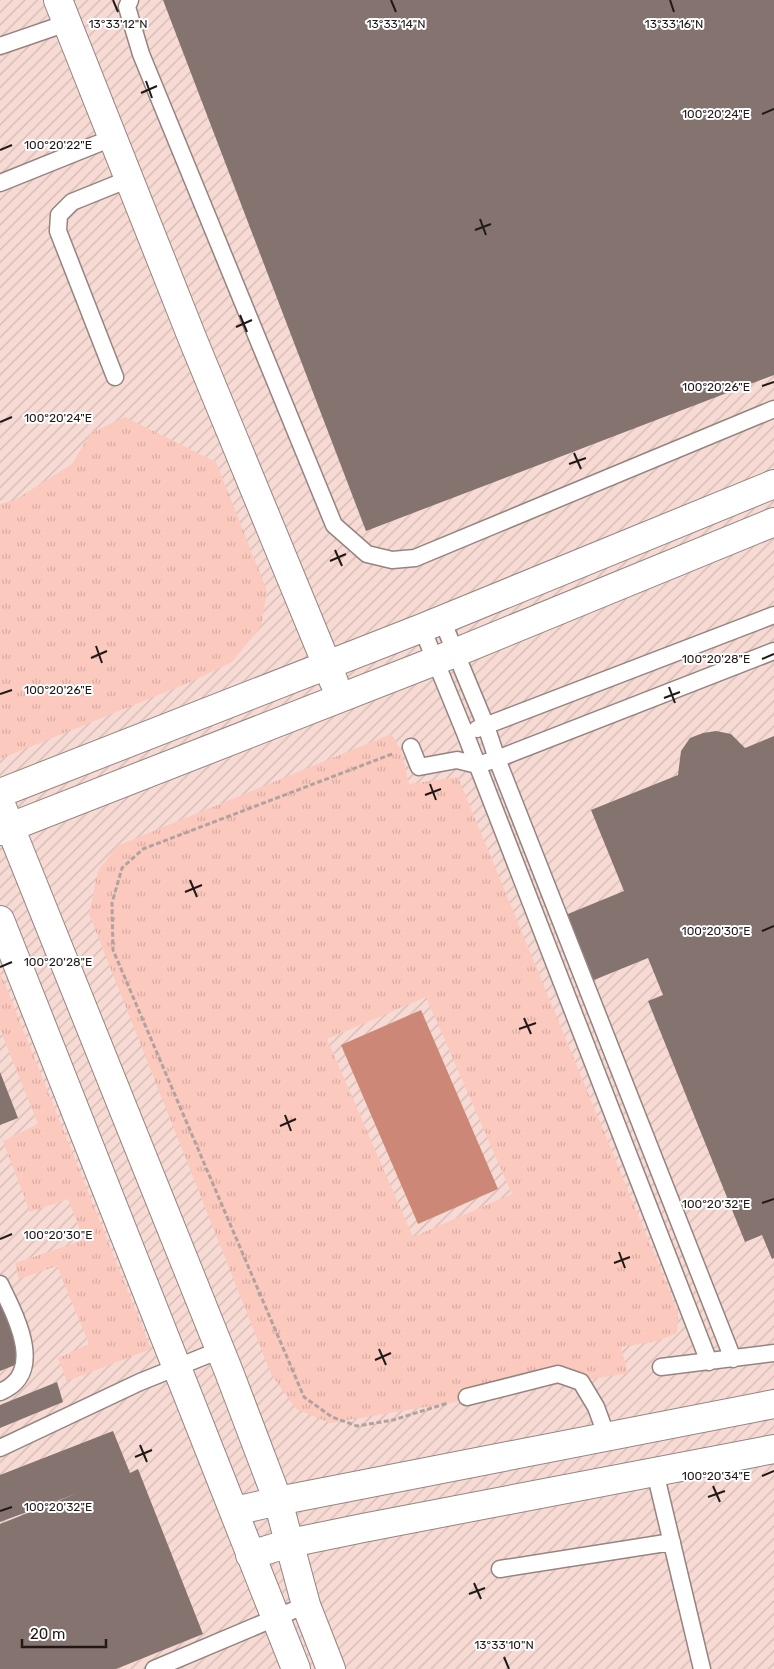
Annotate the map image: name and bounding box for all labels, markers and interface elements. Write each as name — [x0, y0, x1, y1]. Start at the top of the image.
text: 13°33'12"N — [88, 17, 148, 31]
text: 13°33'14"N — [366, 17, 426, 31]
text: 13°33'16"N — [645, 17, 703, 31]
text: 100°20'24"E — [682, 107, 750, 121]
text: 100°20'22"E — [24, 138, 92, 152]
text: 100°20'26"E — [682, 380, 750, 394]
text: 100°20'24"E — [24, 411, 92, 425]
text: 100°20'28"E — [682, 652, 750, 666]
text: 100°20'26"E — [24, 683, 92, 697]
text: 100°20'30"E — [682, 924, 750, 938]
text: 100°20'28"E — [24, 955, 92, 969]
text: 100°20'32"E — [682, 1197, 750, 1211]
text: 100°20'30"E — [24, 1228, 92, 1242]
text: 100°20'34"E — [682, 1469, 750, 1483]
text: 100°20'32"E — [24, 1500, 92, 1514]
scale bar — [22, 1616, 106, 1648]
text: 20 m — [30, 1625, 65, 1643]
text: 13°33'10"N — [474, 1638, 534, 1652]

